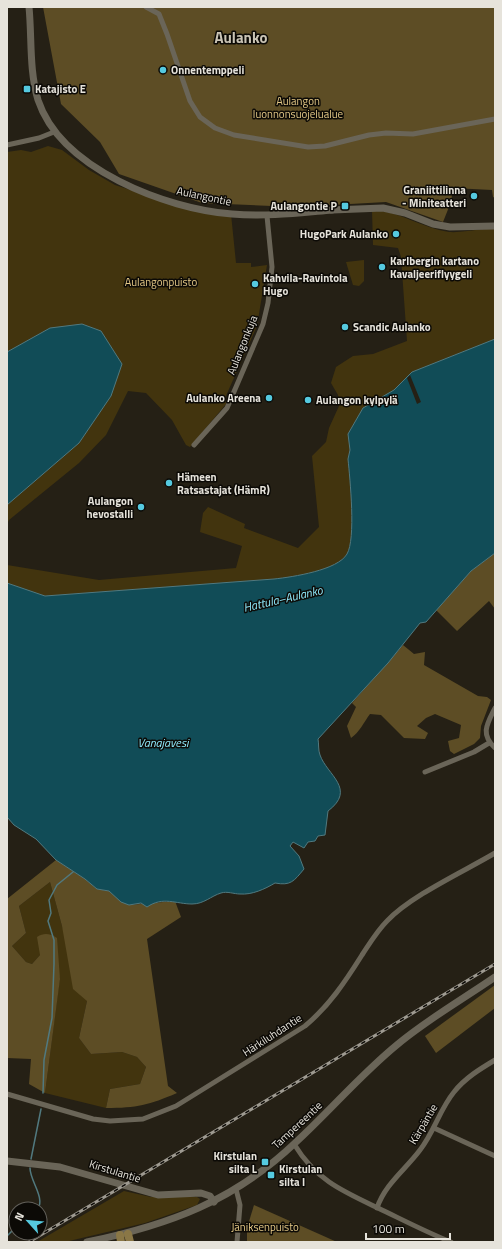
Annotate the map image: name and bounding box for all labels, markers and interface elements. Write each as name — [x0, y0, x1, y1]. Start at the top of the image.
district label: Aulanko — [215, 26, 267, 49]
place label: Onnentemppeli — [171, 62, 244, 78]
marker: Onnentemppeli — [158, 65, 168, 75]
place label: Katajisto E — [35, 81, 86, 97]
marker: Katajisto E — [22, 84, 32, 94]
park label: Aulangon luonnonsuojelualue — [253, 93, 344, 122]
street label: Aulangontie — [175, 182, 233, 210]
place label: Graniittilinna - Miniteatteri — [402, 182, 466, 211]
marker: Graniittilinna - Miniteatteri — [469, 191, 479, 201]
place label: Aulangontie P — [270, 198, 338, 214]
marker: Aulangontie P — [340, 201, 350, 211]
place label: HugoPark Aulanko — [300, 226, 388, 242]
marker: HugoPark Aulanko — [391, 229, 401, 239]
place label: Karlbergin kartano Kavaljeeriflyygeli — [390, 253, 479, 282]
marker: Karlbergin kartano Kavaljeeriflyygeli — [377, 262, 387, 272]
place label: Kahvila-Ravintola Hugo — [263, 270, 348, 299]
park label: Aulangonpuisto — [125, 274, 197, 290]
marker: Kahvila-Ravintola Hugo — [250, 279, 260, 289]
street label: Aulangonkuja — [223, 312, 261, 377]
place label: Scandic Aulanko — [353, 319, 431, 335]
marker: Scandic Aulanko — [340, 322, 350, 332]
place label: Aulanko Areena — [186, 390, 261, 406]
place label: Aulangon kylpylä — [316, 392, 398, 408]
marker: Aulanko Areena — [264, 393, 274, 403]
marker: Aulangon kylpylä — [303, 395, 313, 405]
place label: Hämeen Ratsastajat (HämR) — [177, 469, 270, 498]
marker: Hämeen Ratsastajat (HämR) — [164, 478, 174, 488]
place label: Aulangon hevostalli — [87, 493, 133, 522]
marker: Aulangon hevostalli — [136, 502, 146, 512]
water label: Hattula–Aulanko — [241, 580, 325, 617]
water label: Vanajavesi — [137, 733, 190, 752]
street label: Härkiluhdantie — [239, 1010, 305, 1060]
street label: Tampereentie — [268, 1097, 326, 1152]
street label: Kärpäntie — [405, 1100, 442, 1147]
place label: Kirstulan silta L — [214, 1148, 258, 1177]
street label: Kirstulantie — [87, 1156, 143, 1187]
marker: Kirstulan silta L — [260, 1157, 270, 1167]
place label: Kirstulan silta I — [279, 1161, 322, 1190]
marker: Kirstulan silta I — [266, 1170, 276, 1180]
north arrow — [8, 1201, 48, 1241]
text: N — [10, 1209, 28, 1223]
scale bar — [366, 1215, 450, 1241]
park label: Jäniksenpuisto — [231, 1219, 299, 1235]
text: 100 m — [372, 1219, 405, 1238]

